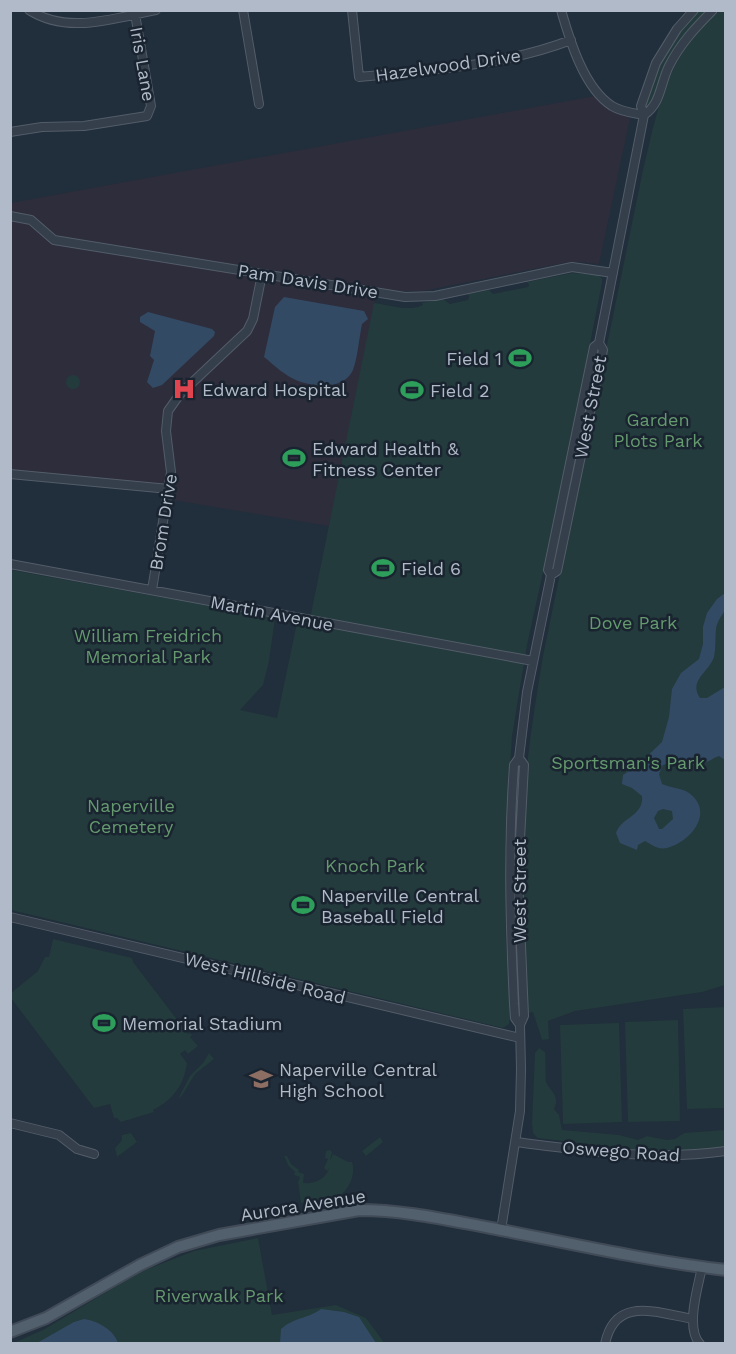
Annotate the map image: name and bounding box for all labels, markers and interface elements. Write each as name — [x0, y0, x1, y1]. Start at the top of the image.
street label: Iris Lane — [126, 25, 160, 103]
street label: Hazelwood Drive — [374, 44, 522, 86]
street label: Pam Davis Drive — [236, 260, 380, 302]
sports icon: Field 1 — [507, 345, 533, 371]
place label: Field 1 — [446, 348, 502, 369]
street label: West Street — [570, 353, 610, 460]
hospital icon: Edward Hospital — [171, 376, 197, 402]
sports icon: Field 2 — [399, 377, 425, 403]
place label: Edward Hospital — [202, 379, 347, 400]
place label: Field 2 — [430, 380, 490, 401]
park label: Garden Plots Park — [613, 409, 703, 451]
place label: Edward Health & Fitness Center — [312, 438, 460, 480]
sports icon: Edward Health & Fitness Center — [281, 445, 307, 471]
street label: Brom Drive — [145, 472, 181, 572]
sports icon: Field 6 — [370, 555, 396, 581]
place label: Field 6 — [401, 558, 461, 579]
street label: Martin Avenue — [209, 591, 335, 635]
park label: Dove Park — [589, 612, 677, 633]
park label: William Freidrich Memorial Park — [74, 625, 222, 667]
park label: Sportsman's Park — [551, 752, 705, 773]
park label: Naperville Cemetery — [87, 795, 175, 837]
street label: West Street — [509, 838, 530, 943]
park label: Knoch Park — [325, 855, 425, 876]
place label: Naperville Central Baseball Field — [321, 885, 480, 927]
sports icon: Naperville Central Baseball Field — [290, 892, 316, 918]
street label: West Hillside Road — [182, 948, 348, 1008]
sports icon: Memorial Stadium — [91, 1010, 117, 1036]
place label: Memorial Stadium — [122, 1013, 283, 1034]
place label: Naperville Central High School — [279, 1059, 438, 1101]
school or university icon: Naperville Central High School — [248, 1066, 274, 1092]
street label: Oswego Road — [561, 1136, 681, 1166]
street label: Aurora Avenue — [239, 1185, 367, 1225]
park label: Riverwalk Park — [155, 1285, 283, 1306]

